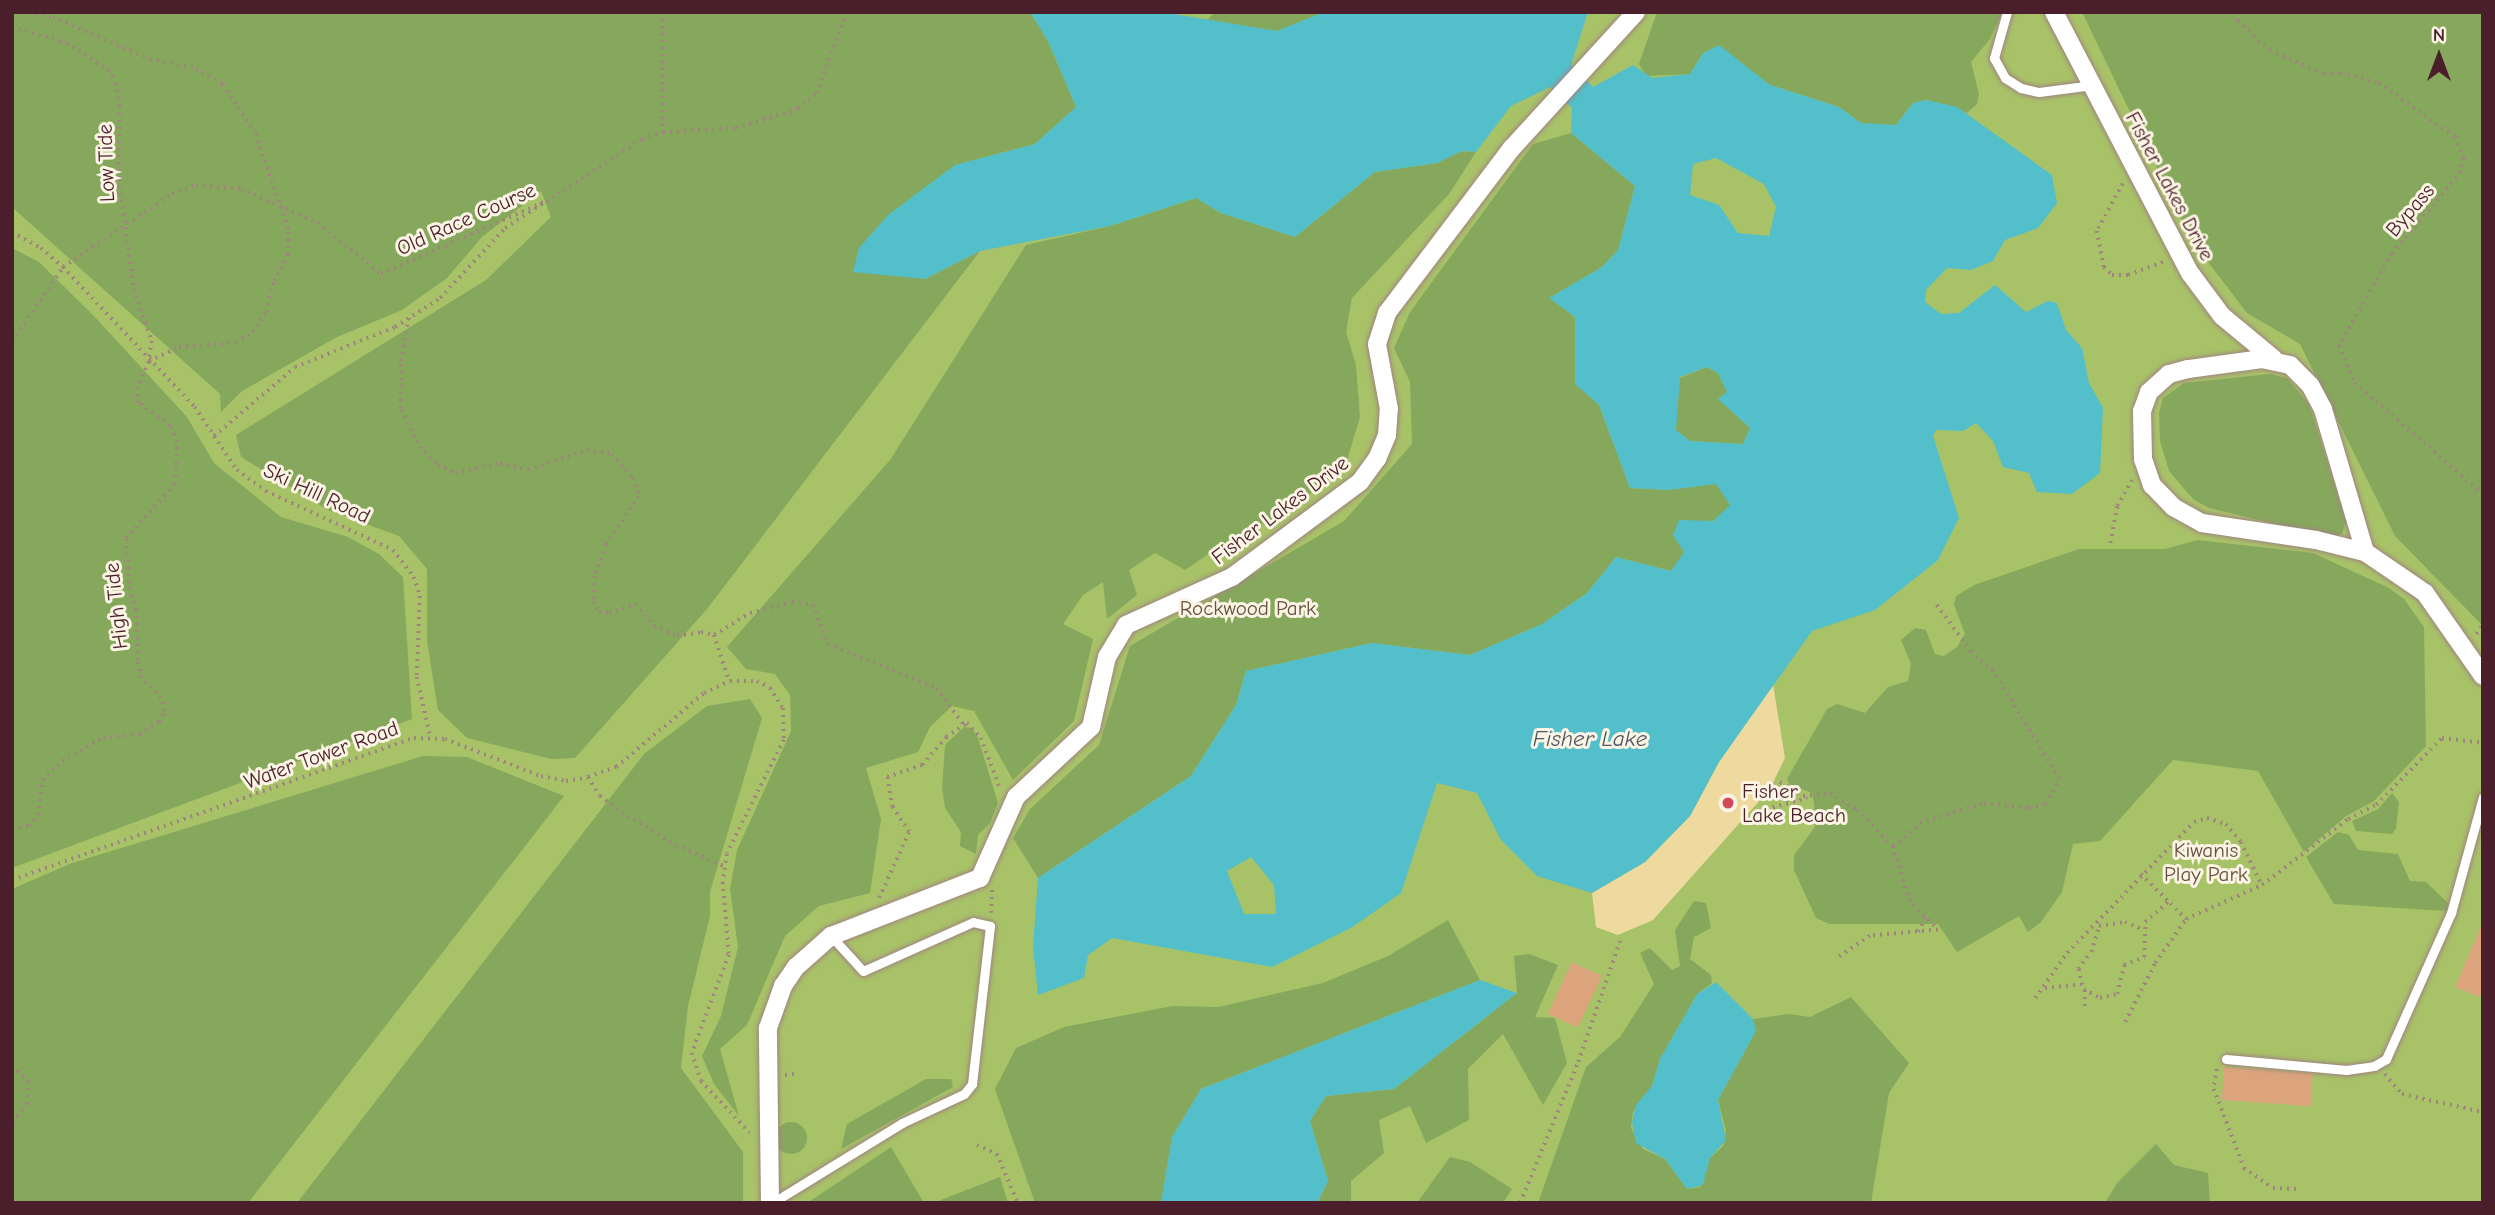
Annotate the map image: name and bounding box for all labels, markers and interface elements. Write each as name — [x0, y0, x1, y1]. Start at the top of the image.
north arrow — [2404, 21, 2474, 91]
text: N — [2433, 24, 2445, 46]
street label: Fisher Lakes Drive — [2120, 107, 2220, 265]
street label: Low Tide — [92, 124, 120, 202]
street label: Old Race Course — [393, 177, 539, 261]
street label: Bypass — [2380, 178, 2440, 242]
street label: Fisher Lakes Drive — [1207, 450, 1353, 570]
street label: Ski Hill Road — [260, 457, 374, 529]
street label: High Tide — [99, 562, 133, 650]
park label: Rockwood Park — [1180, 595, 1316, 621]
street label: Water Tower Road — [240, 715, 402, 795]
water label: Fisher Lake — [1533, 725, 1647, 753]
place label: Fisher Lake Beach — [1742, 778, 1846, 828]
marker: Fisher Lake Beach — [1720, 795, 1736, 811]
park label: Kiwanis Play Park — [2164, 837, 2248, 887]

